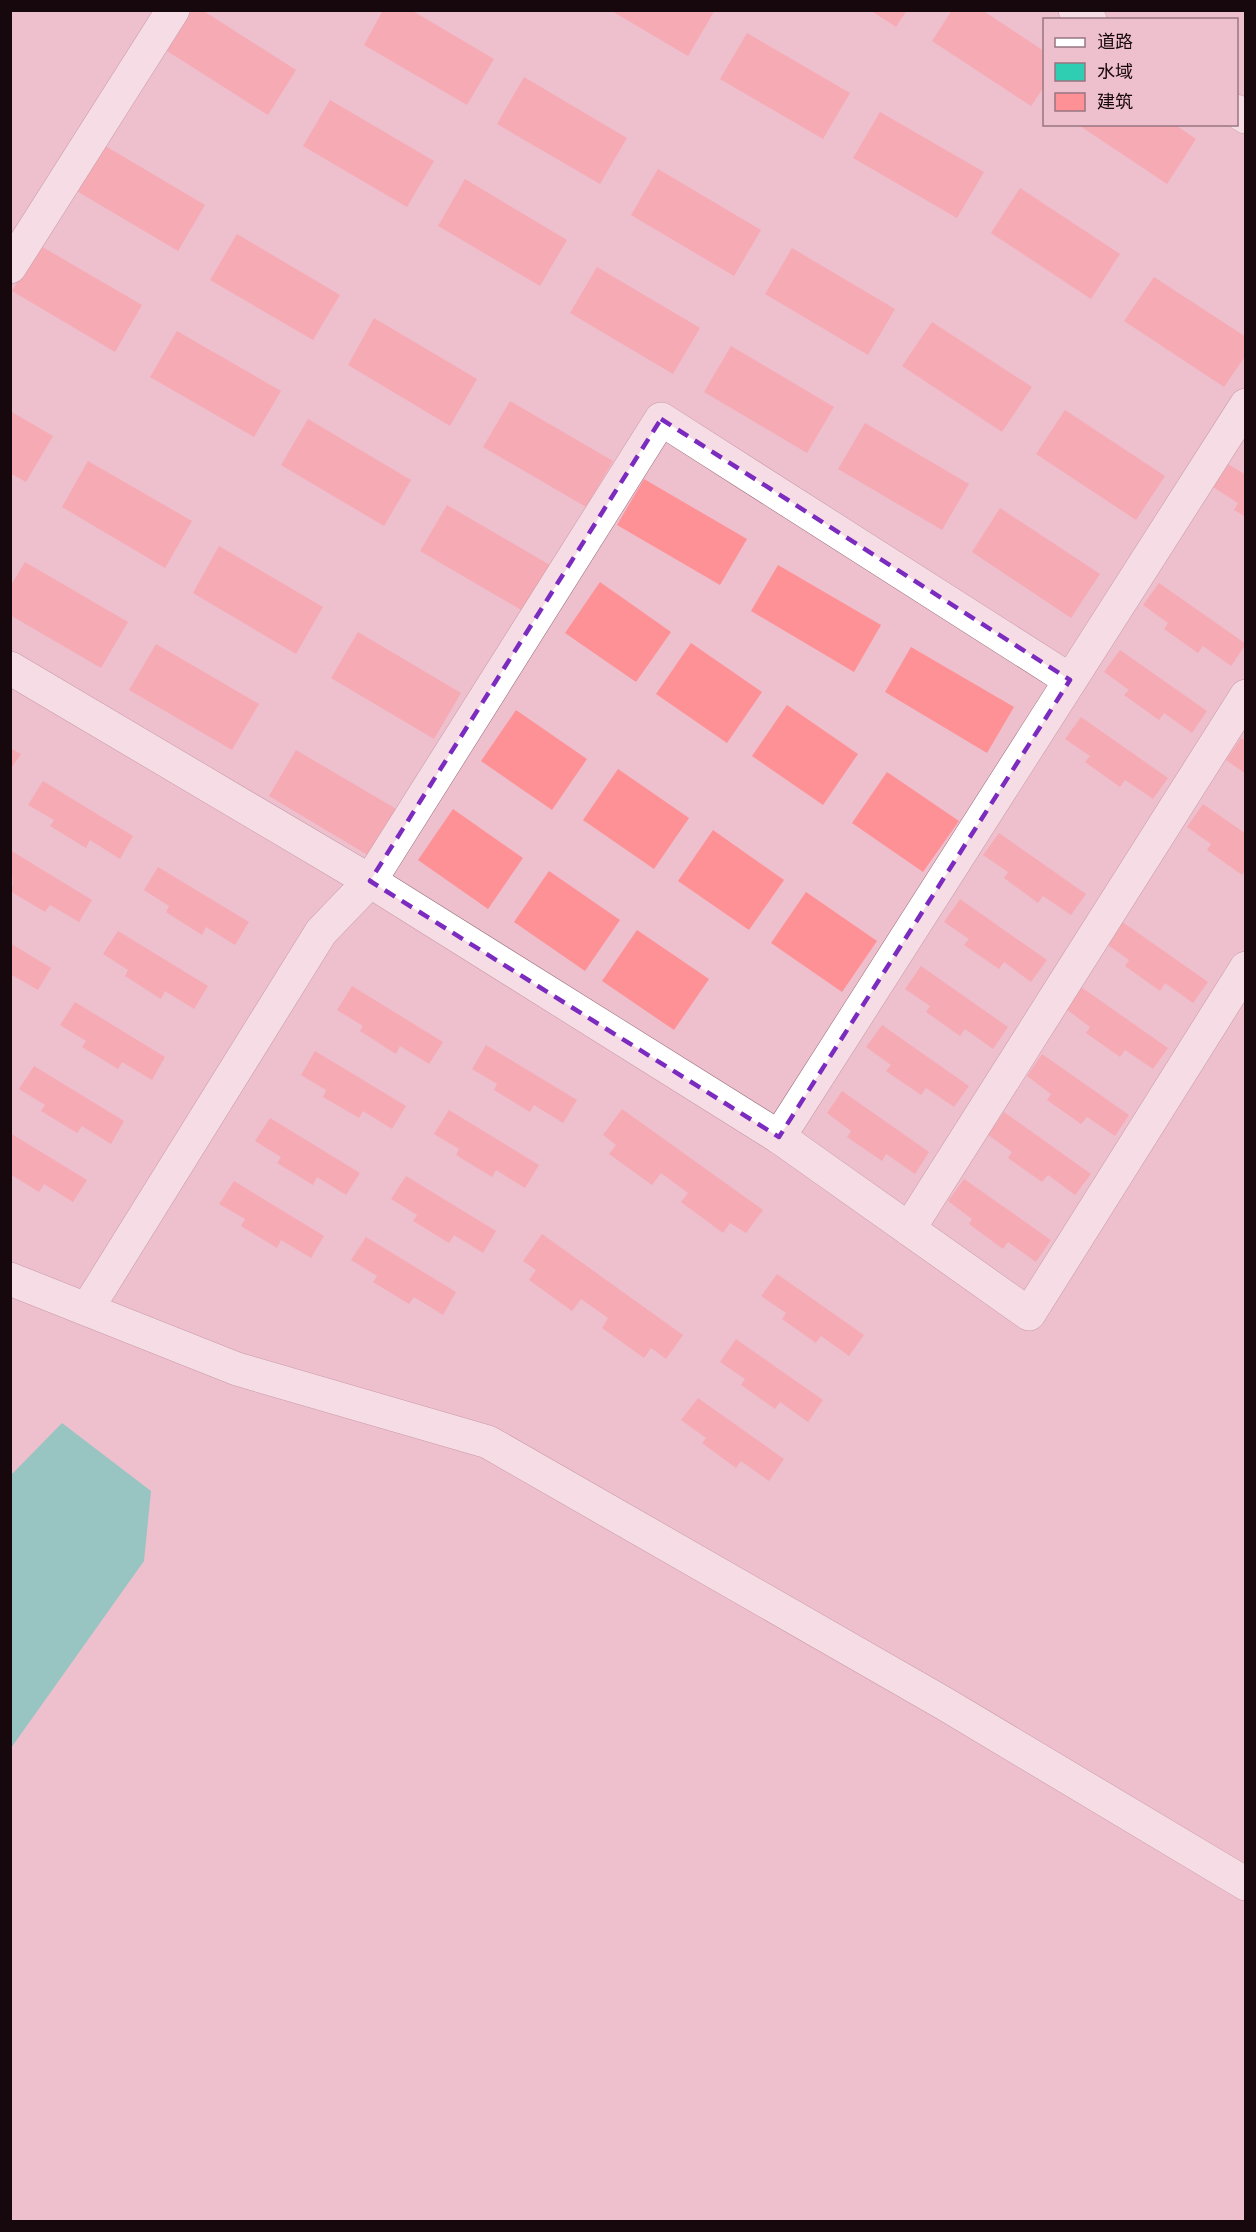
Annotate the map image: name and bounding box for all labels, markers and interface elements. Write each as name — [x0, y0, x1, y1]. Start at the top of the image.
legend — [1043, 18, 1238, 126]
text: 道路 — [1097, 29, 1133, 53]
text: 水域 — [1097, 59, 1133, 83]
text: 建筑 — [1097, 89, 1133, 113]

